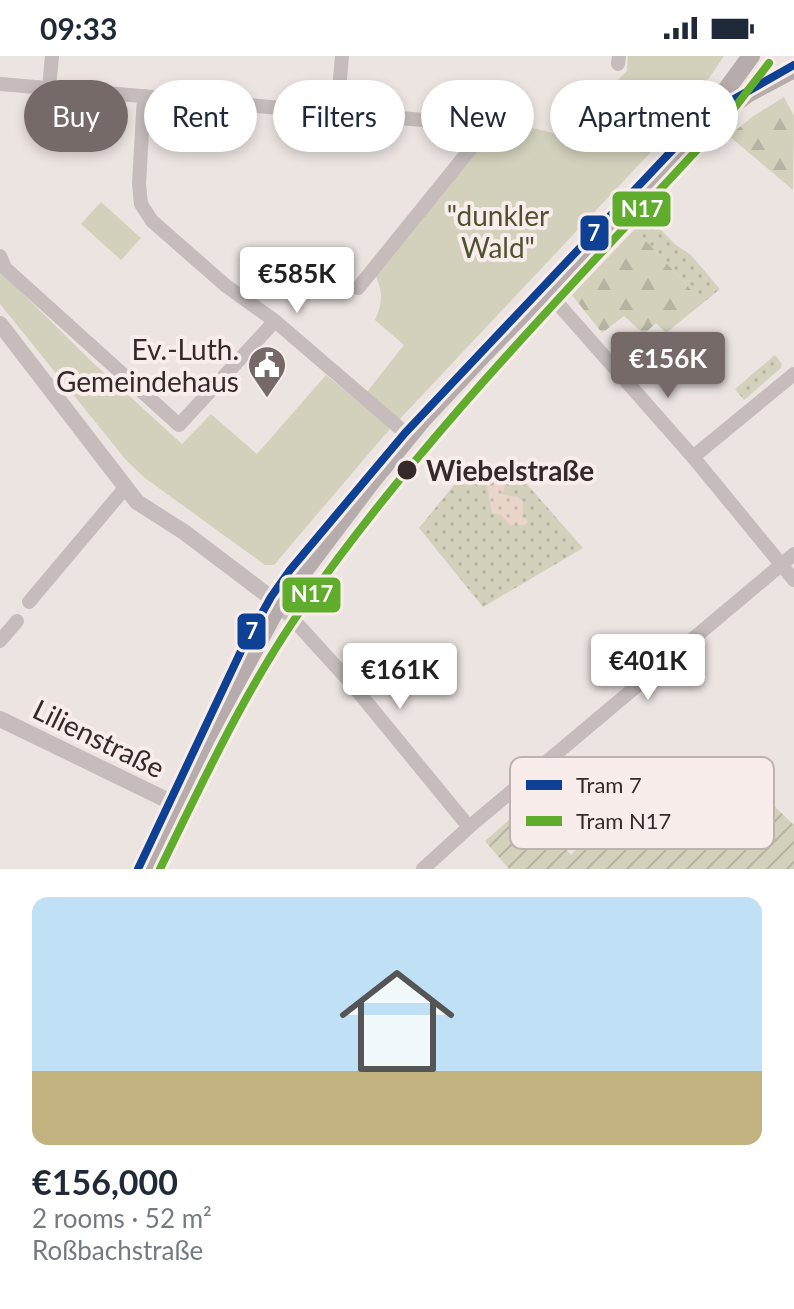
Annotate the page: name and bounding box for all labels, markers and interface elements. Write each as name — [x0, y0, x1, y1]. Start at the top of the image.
text: 09:33 — [40, 10, 117, 46]
chip: Buy — [24, 80, 128, 152]
chip: Rent — [144, 80, 257, 152]
chip: Filters — [273, 80, 405, 152]
chip: New — [421, 80, 534, 152]
chip: Apartment — [550, 80, 738, 152]
line badge: N17 — [611, 190, 672, 228]
text: N17 — [621, 195, 663, 222]
park label: "dunkler Wald" — [447, 198, 549, 264]
line badge: 7 — [579, 214, 610, 252]
text: 7 — [588, 219, 601, 246]
pin: €585K — [241, 247, 353, 315]
text: €585K — [258, 257, 336, 289]
place label: Ev.-Luth. Gemeindehaus — [56, 332, 239, 398]
pin: €156K — [612, 332, 724, 400]
text: €156K — [629, 342, 707, 374]
public building icon: Ev.-Luth. Gemeindehaus — [246, 344, 288, 399]
place label: Wiebelstraße — [426, 453, 594, 487]
marker: Wiebelstraße — [395, 458, 419, 482]
line badge: N17 — [281, 576, 342, 614]
text: N17 — [291, 580, 333, 607]
line badge: 7 — [236, 612, 267, 651]
text: 7 — [246, 617, 259, 644]
pin: €401K — [592, 634, 704, 702]
pin: €161K — [344, 643, 456, 711]
text: €401K — [609, 644, 687, 676]
text: €161K — [361, 653, 439, 685]
street label: Lilienstraße — [28, 692, 170, 784]
legend — [510, 757, 774, 849]
text: Tram 7 — [576, 771, 642, 798]
text: Tram N17 — [576, 807, 671, 834]
icon: home — [325, 949, 469, 1093]
text: €156,000 — [32, 1161, 178, 1202]
text: 2 rooms · 52 m² — [32, 1202, 212, 1234]
text: Roßbachstraße — [32, 1234, 203, 1266]

